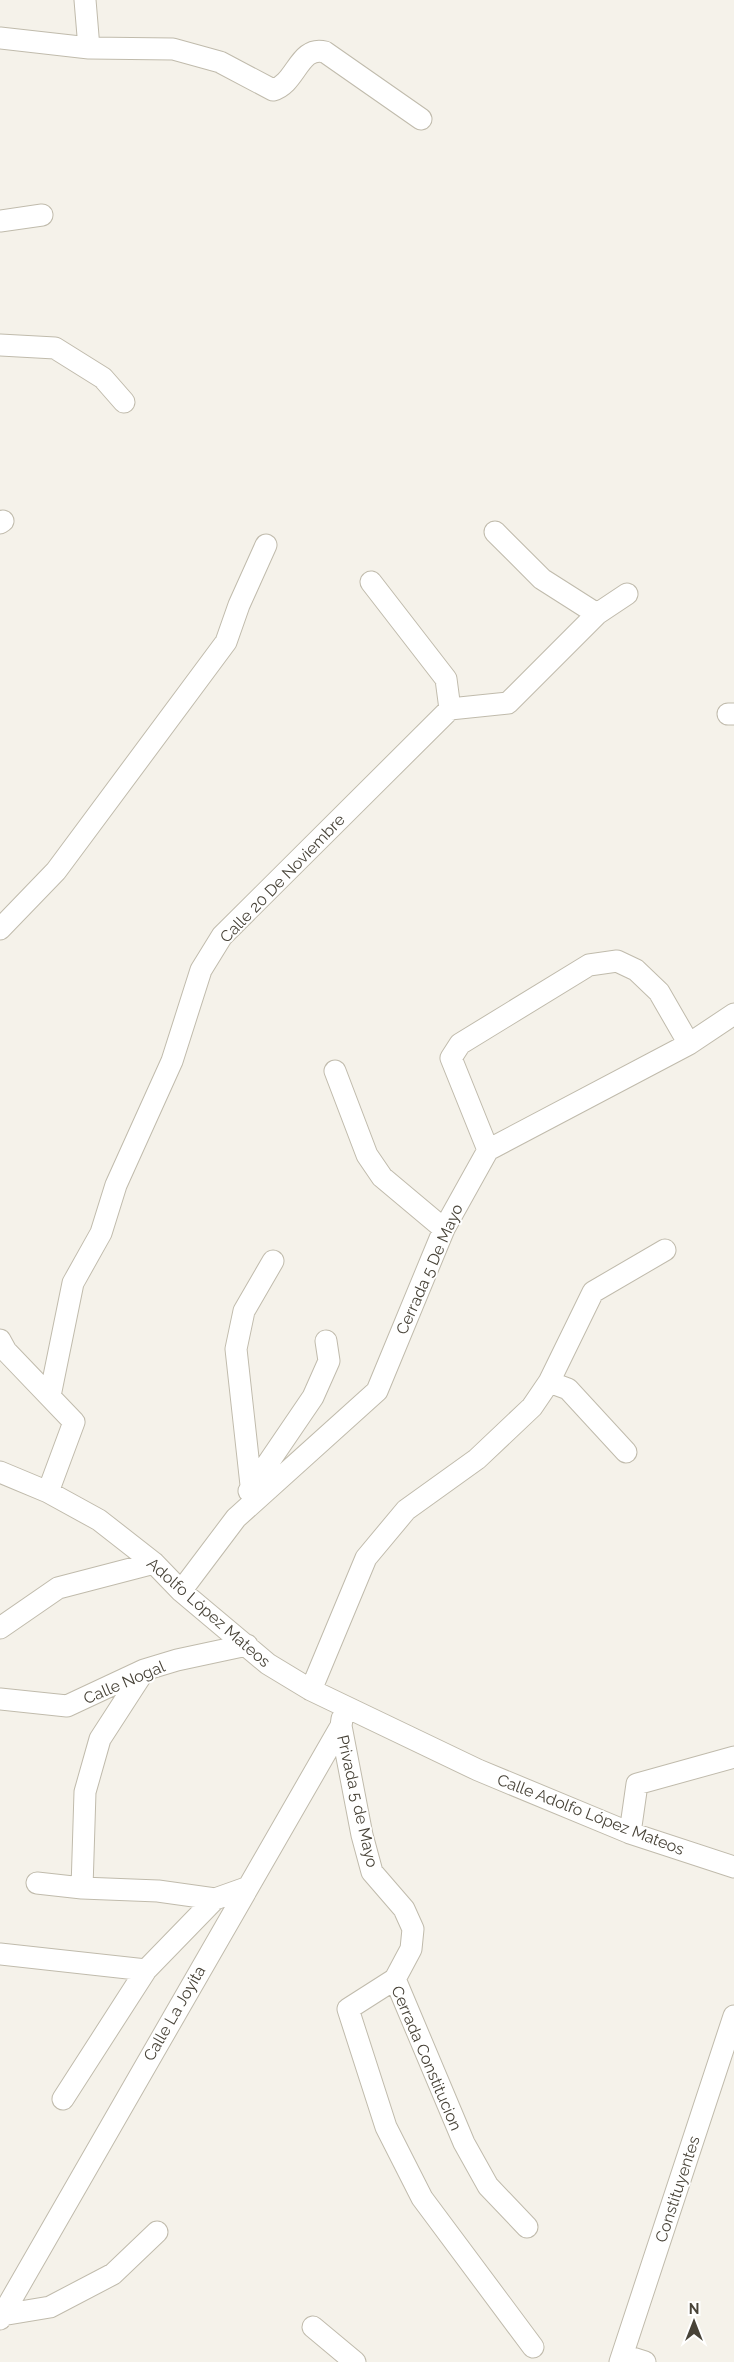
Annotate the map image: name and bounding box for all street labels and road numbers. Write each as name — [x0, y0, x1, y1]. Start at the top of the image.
street label: Calle 20 De Noviembre — [216, 810, 349, 947]
street label: Cerrada 5 De Mayo — [392, 1201, 467, 1338]
street label: Adolfo López Mateos — [143, 1554, 274, 1671]
street label: Calle Nogal — [81, 1657, 168, 1708]
street label: Privada 5 de Mayo — [333, 1733, 382, 1869]
street label: Calle Adolfo López Mateos — [495, 1770, 687, 1859]
street label: Calle La Joyita — [140, 1962, 209, 2064]
street label: Cerrada Constitucion — [387, 1983, 466, 2133]
street label: Constituyentes — [651, 2133, 704, 2245]

